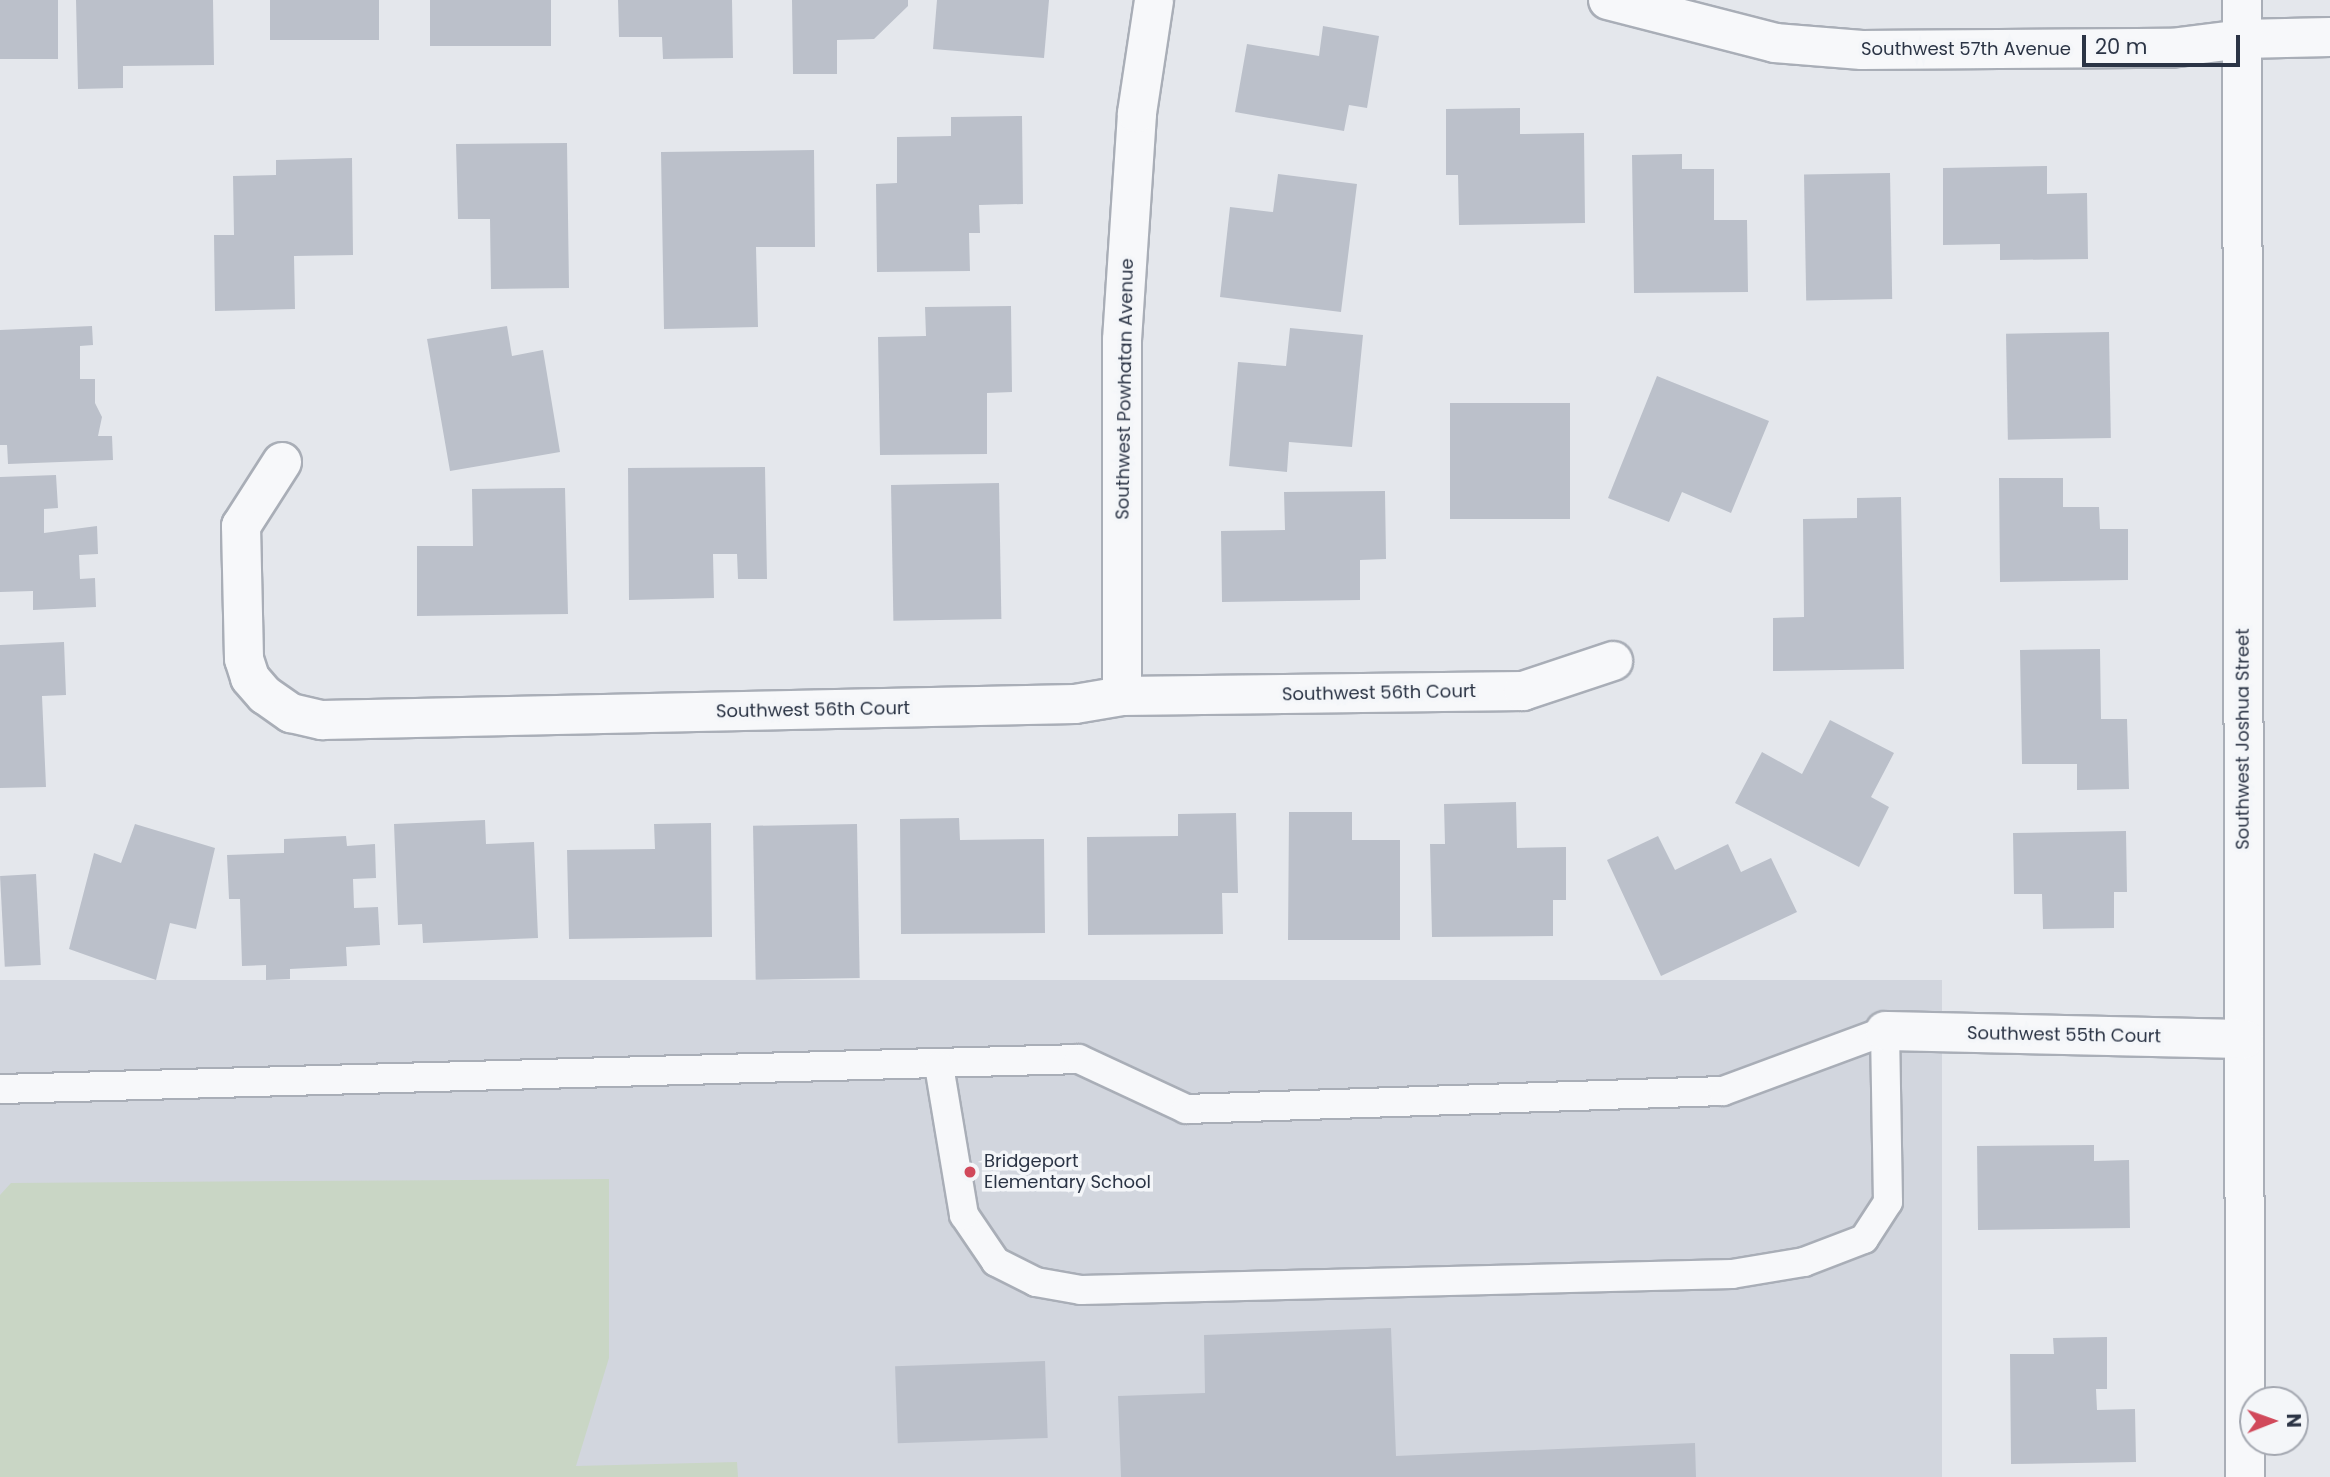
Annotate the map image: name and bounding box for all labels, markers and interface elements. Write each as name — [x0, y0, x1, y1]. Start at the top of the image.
scale bar — [2085, 21, 2242, 65]
text: 20 m — [2095, 32, 2148, 61]
street label: Southwest 57th Avenue — [1861, 38, 2071, 60]
street label: Southwest Powhatan Avenue — [1112, 258, 1138, 520]
street label: Southwest Joshua Street — [2232, 628, 2254, 850]
street label: Southwest 56th Court — [1282, 681, 1476, 705]
street label: Southwest 56th Court — [716, 698, 910, 722]
street label: Southwest 55th Court — [1967, 1023, 2161, 1047]
place label: Bridgeport Elementary School — [984, 1151, 1151, 1194]
marker: Bridgeport Elementary School — [962, 1164, 978, 1180]
north arrow — [2239, 1386, 2309, 1456]
text: N — [2280, 1413, 2307, 1428]

